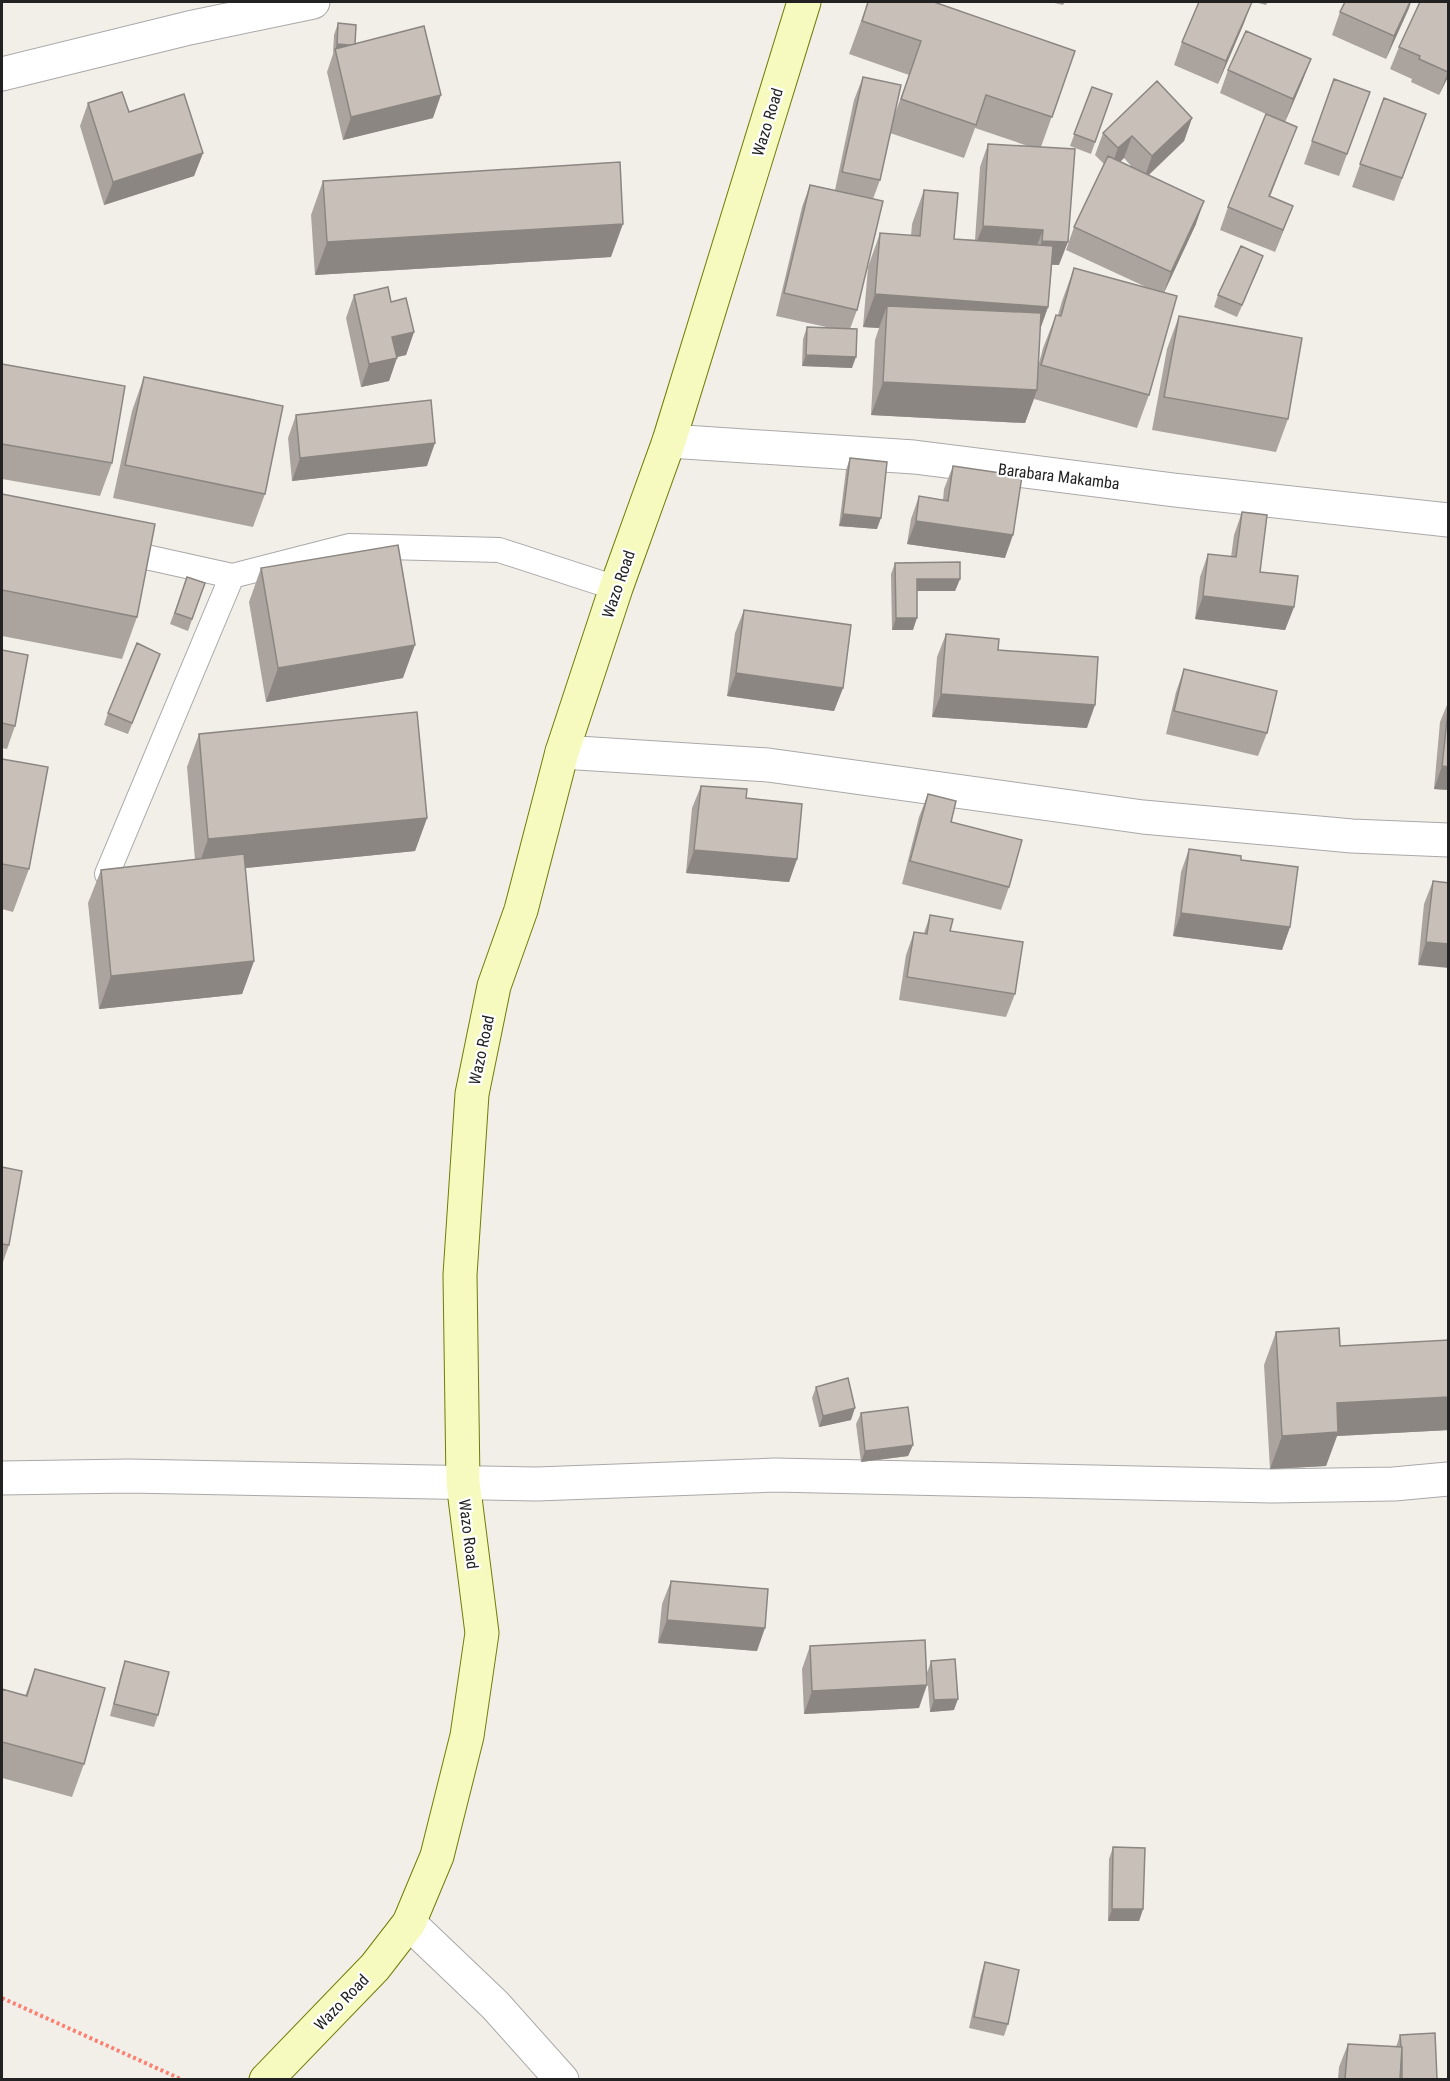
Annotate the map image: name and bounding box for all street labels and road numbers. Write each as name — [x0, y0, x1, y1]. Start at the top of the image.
street label: Wazo Road — [748, 86, 787, 159]
street label: Barabara Makamba — [997, 460, 1121, 493]
street label: Wazo Road — [598, 548, 639, 621]
street label: Wazo Road — [465, 1014, 498, 1086]
street label: Wazo Road — [455, 1498, 482, 1570]
street label: Wazo Road — [310, 1970, 373, 2034]

